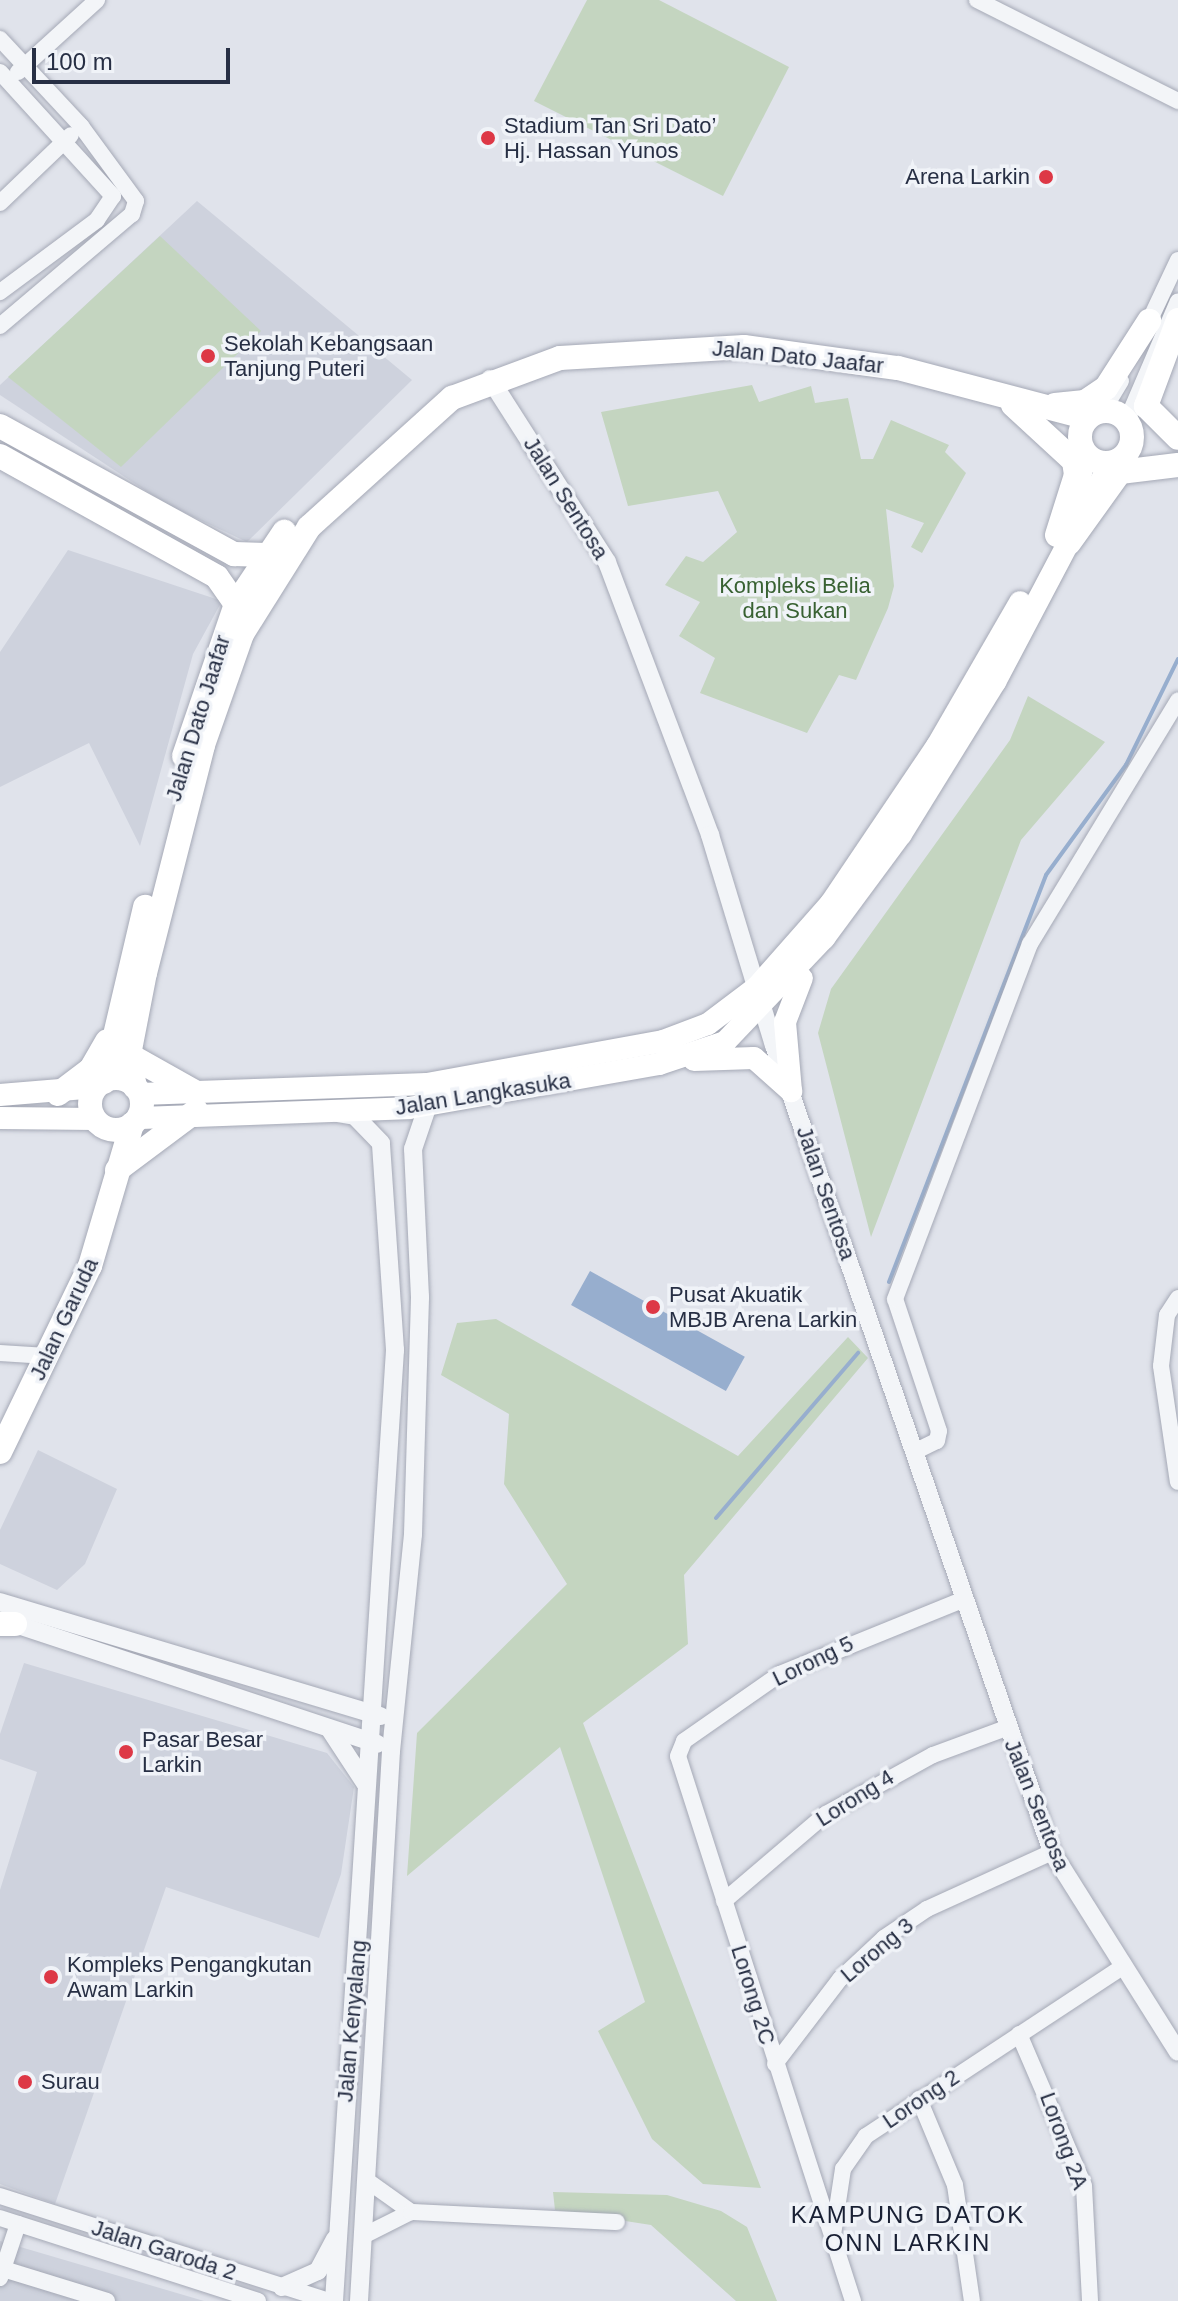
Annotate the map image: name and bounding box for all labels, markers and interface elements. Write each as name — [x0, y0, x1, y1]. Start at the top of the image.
scale bar — [36, 32, 234, 82]
text: 100 m — [46, 48, 113, 75]
place label: Stadium Tan Sri Dato’ Hj. Hassan Yunos — [504, 112, 717, 164]
marker: Stadium Tan Sri Dato’ Hj. Hassan Yunos — [479, 129, 497, 147]
place label: Arena Larkin — [905, 164, 1030, 190]
marker: Arena Larkin — [1037, 168, 1055, 186]
place label: Sekolah Kebangsaan Tanjung Puteri — [224, 330, 433, 382]
street label: Jalan Dato Jaafar — [711, 335, 885, 379]
marker: Sekolah Kebangsaan Tanjung Puteri — [199, 347, 217, 365]
street label: Jalan Sentosa — [518, 432, 614, 564]
park label: Kompleks Belia dan Sukan — [719, 572, 871, 624]
street label: Jalan Dato Jaafar — [160, 632, 236, 804]
street label: Jalan Langkasuka — [393, 1067, 573, 1121]
street label: Jalan Sentosa — [791, 1123, 861, 1263]
street label: Jalan Garuda — [24, 1254, 104, 1384]
place label: Pusat Akuatik MBJB Arena Larkin — [669, 1281, 859, 1332]
marker: Pusat Akuatik MBJB Arena Larkin — [644, 1298, 662, 1316]
street label: Lorong 5 — [768, 1630, 858, 1692]
place label: Pasar Besar Larkin — [142, 1726, 263, 1778]
street label: Jalan Sentosa — [999, 1735, 1075, 1875]
marker: Pasar Besar Larkin — [117, 1743, 135, 1761]
street label: Lorong 4 — [811, 1764, 899, 1832]
street label: Lorong 3 — [835, 1912, 919, 1988]
street label: Jalan Kenyalang — [332, 1939, 372, 2103]
street label: Lorong 2C — [725, 1942, 781, 2048]
place label: Kompleks Pengangkutan Awam Larkin — [67, 1951, 312, 2002]
marker: Kompleks Pengangkutan Awam Larkin — [42, 1968, 60, 1986]
street label: Lorong 2 — [878, 2064, 964, 2134]
place label: Surau — [41, 2069, 100, 2095]
marker: Surau — [16, 2073, 34, 2091]
street label: Lorong 2A — [1034, 2089, 1094, 2193]
district label: KAMPUNG DATOK ONN LARKIN — [791, 2201, 1025, 2257]
street label: Jalan Garoda 2 — [88, 2214, 240, 2286]

